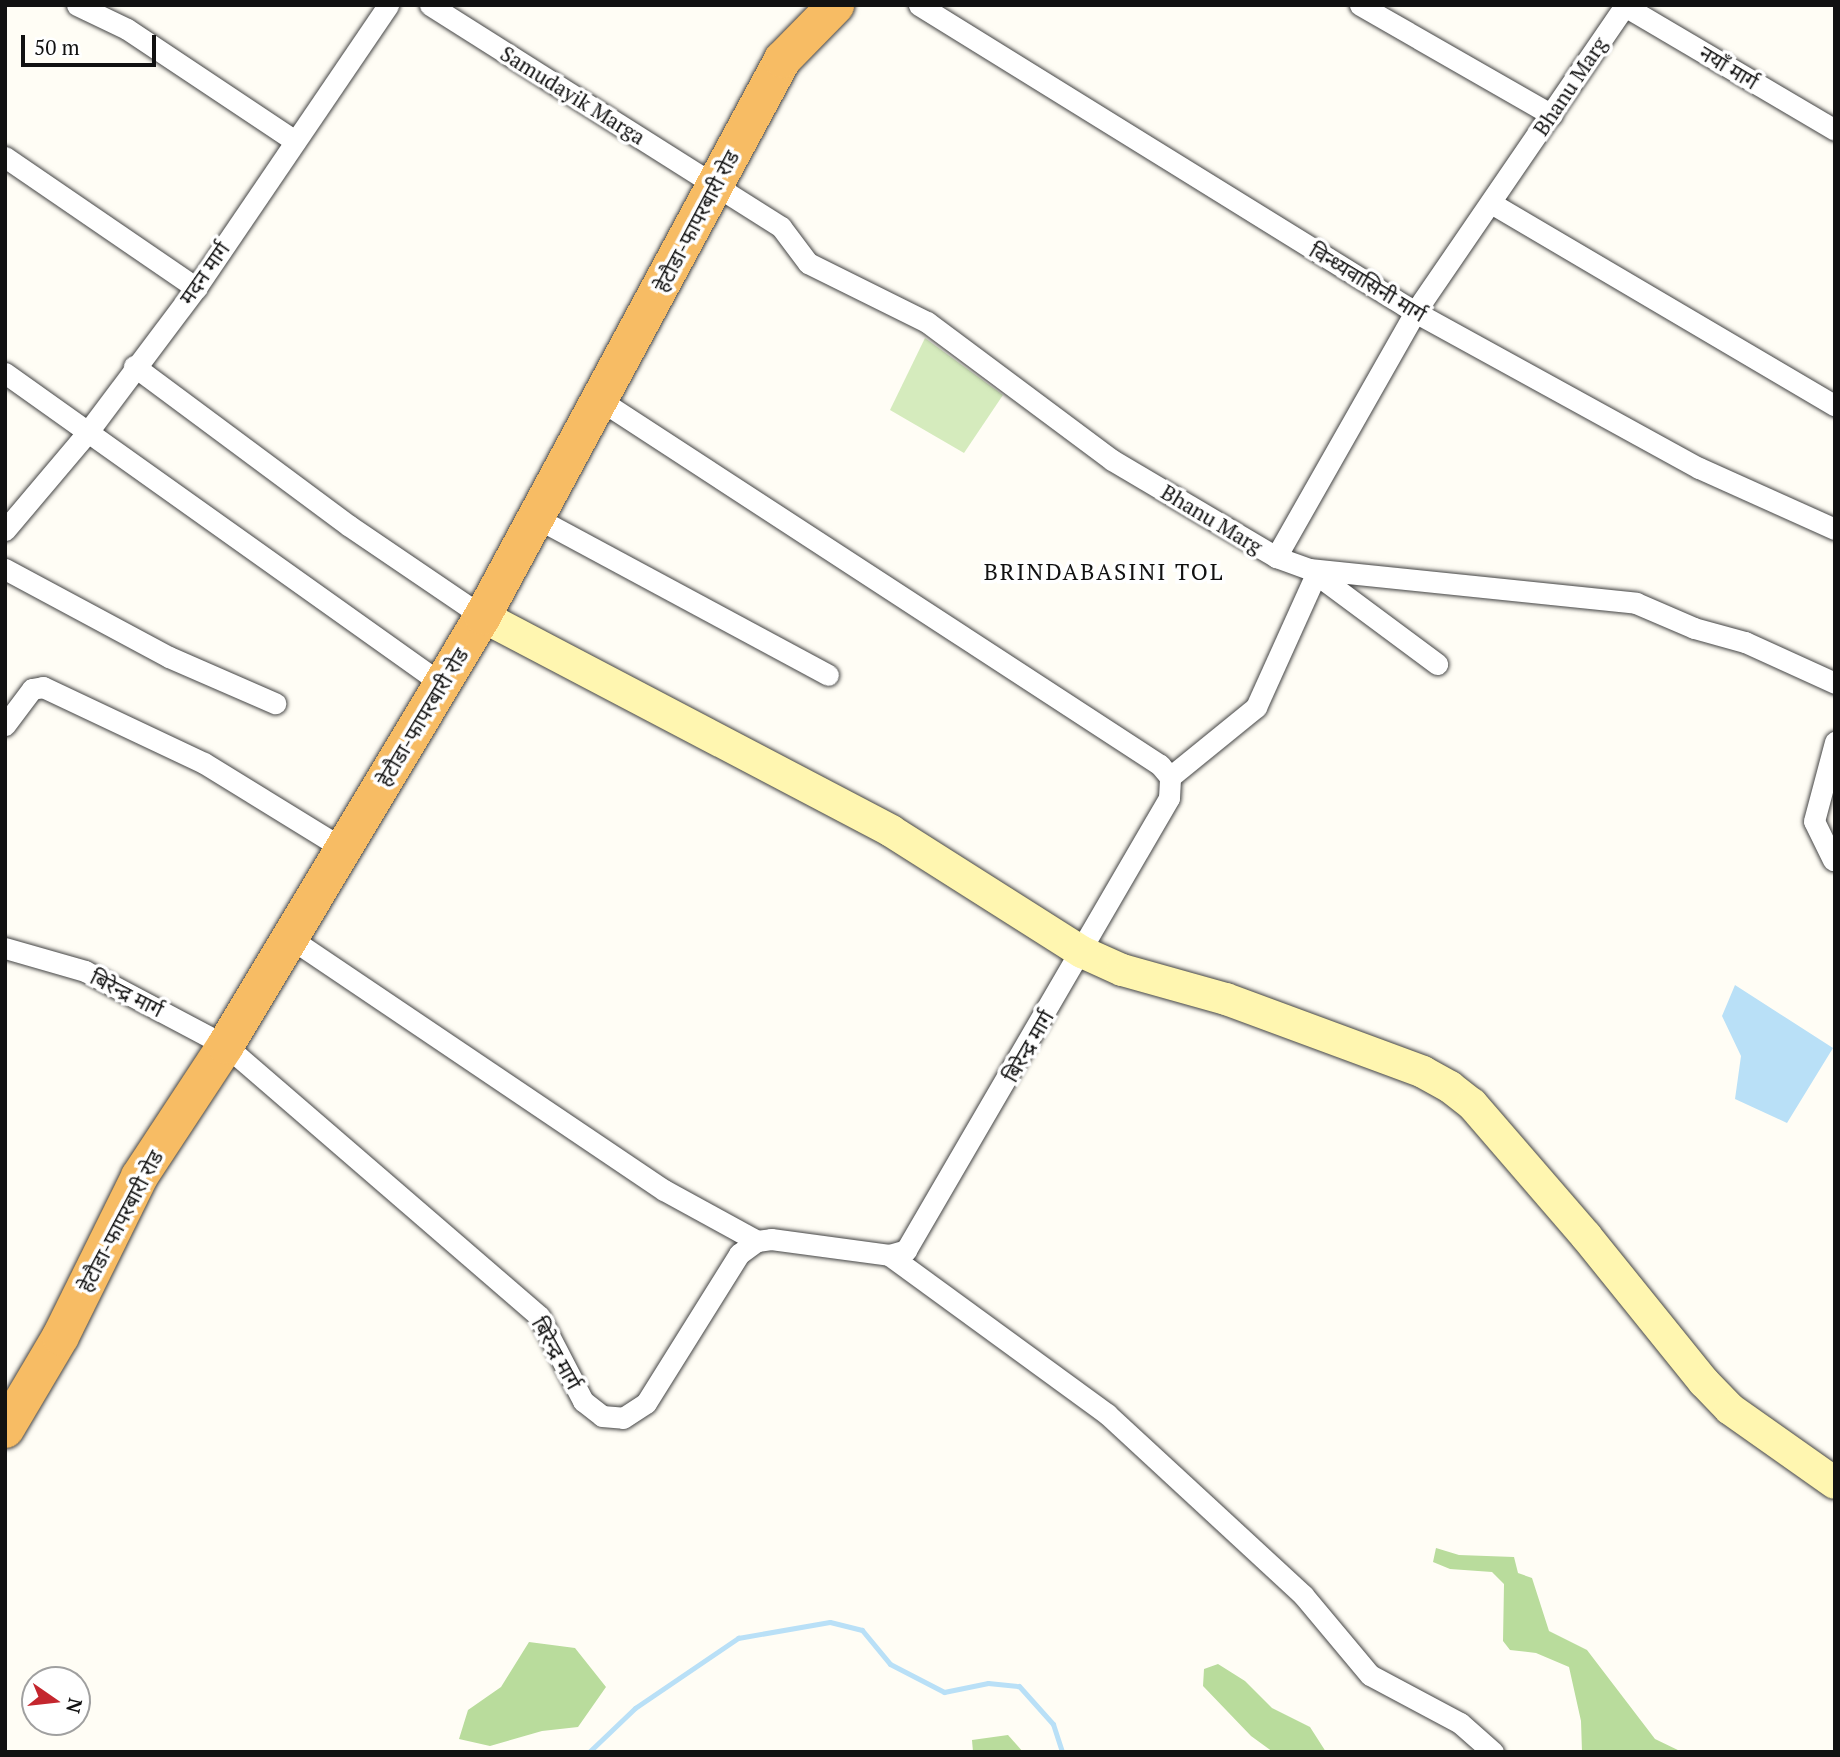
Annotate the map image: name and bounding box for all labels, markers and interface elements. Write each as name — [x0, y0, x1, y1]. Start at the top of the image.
scale bar — [24, 21, 159, 65]
street label: Bhanu Marg — [1528, 32, 1612, 140]
text: 50 m — [34, 33, 80, 61]
street label: Samudayik Marga — [496, 40, 650, 150]
street label: नयाँ मार्ग — [1695, 40, 1763, 94]
street label: हेटौडा-फापरबारी रोड — [648, 146, 744, 296]
street label: मदन मार्ग — [174, 237, 234, 309]
street label: विन्ध्यवासिनी मार्ग — [1305, 237, 1431, 327]
street label: Bhanu Marg — [1157, 479, 1267, 559]
district label: BRINDABASINI TOL — [986, 558, 1222, 586]
street label: हेटौडा-फापरबारी रोड — [371, 643, 473, 791]
street label: बिरेन्द्र मार्ग — [86, 964, 168, 1022]
street label: बिरेन्द्र मार्ग — [997, 1006, 1059, 1086]
street label: हेटौडा-फापरबारी रोड — [72, 1146, 168, 1296]
street label: बिरेन्द्र मार्ग — [527, 1313, 587, 1393]
north arrow — [21, 1666, 91, 1736]
text: N — [61, 1696, 89, 1716]

